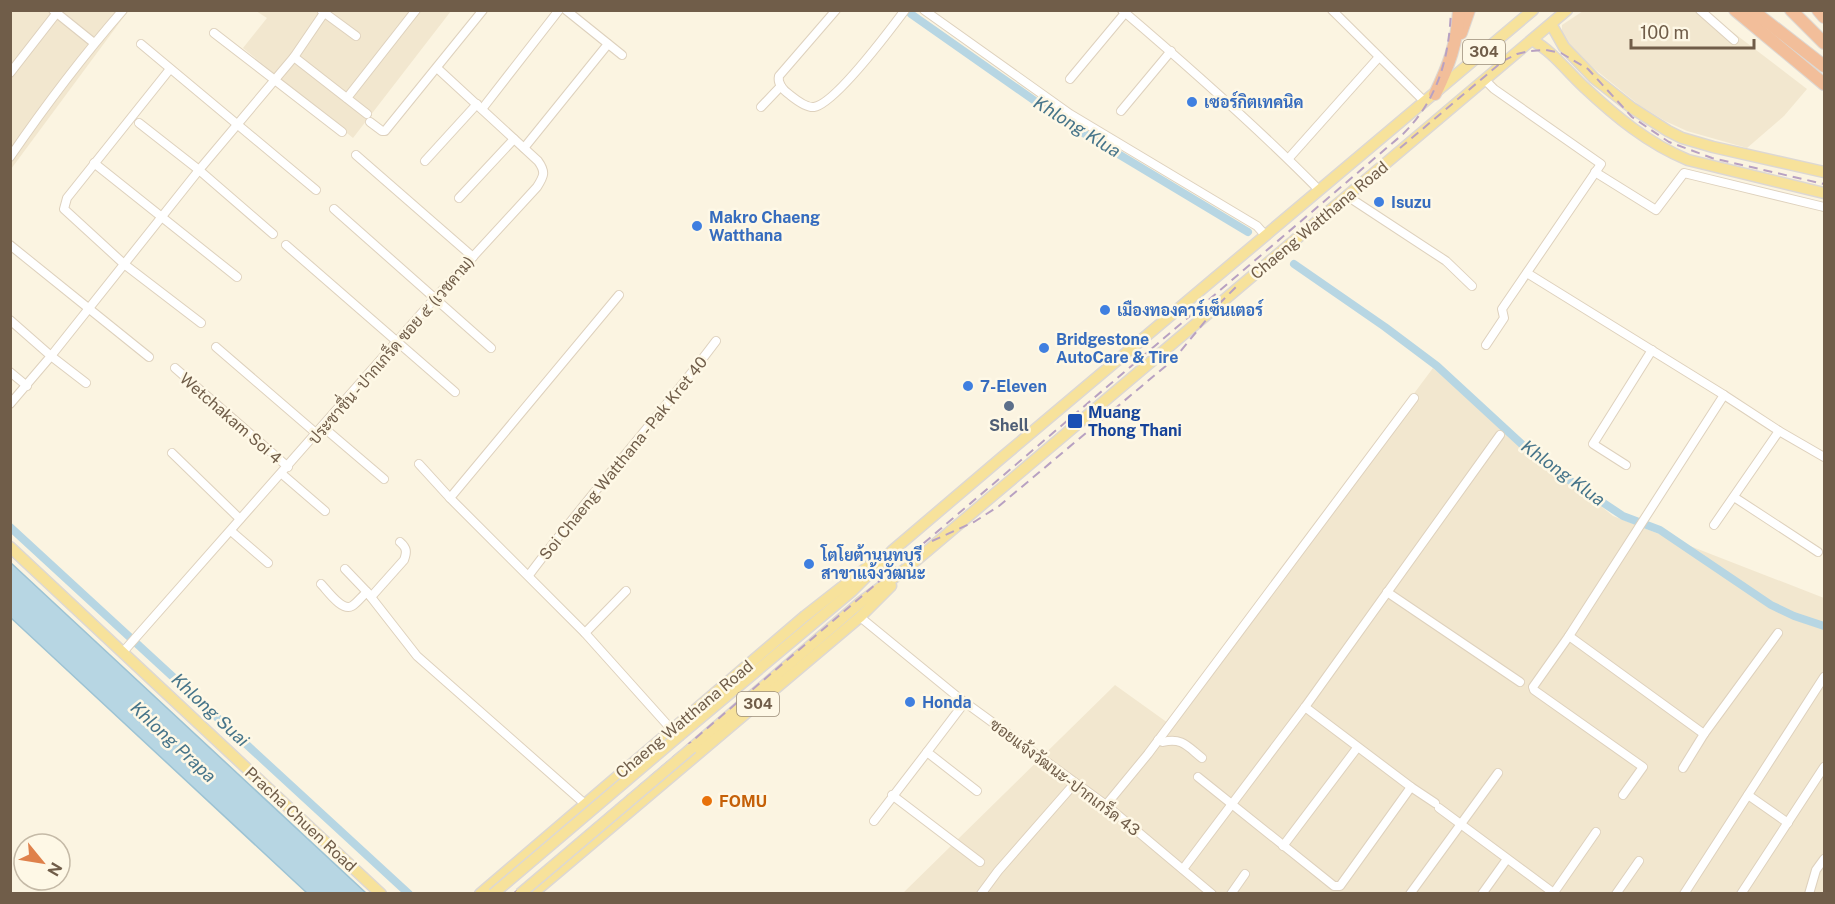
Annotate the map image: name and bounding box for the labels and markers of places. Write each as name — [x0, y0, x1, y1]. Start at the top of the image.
place label: เซอร์กิตเทคนิค — [1204, 91, 1304, 112]
marker: เซอร์กิตเทคนิค — [1185, 95, 1199, 109]
place label: Isuzu — [1391, 193, 1431, 212]
marker: Isuzu — [1372, 195, 1386, 209]
place label: Makro Chaeng Watthana — [709, 208, 820, 245]
marker: Makro Chaeng Watthana — [690, 219, 704, 233]
place label: เมืองทองคาร์เซ็นเตอร์ — [1117, 297, 1264, 320]
marker: เมืองทองคาร์เซ็นเตอร์ — [1098, 303, 1112, 317]
place label: Bridgestone AutoCare & Tire — [1056, 330, 1178, 367]
marker: Bridgestone AutoCare & Tire — [1037, 341, 1051, 355]
place label: 7-Eleven — [980, 377, 1047, 396]
marker: 7-Eleven — [961, 379, 975, 393]
marker: Shell — [1002, 399, 1016, 413]
place label: Muang Thong Thani — [1088, 403, 1182, 440]
marker: Muang Thong Thani — [1066, 412, 1084, 430]
place label: Shell — [989, 416, 1029, 435]
place label: โตโยต้านนทบุรี สาขาแจ้งวัฒนะ — [820, 544, 926, 583]
marker: โตโยต้านนทบุรี สาขาแจ้งวัฒนะ — [802, 557, 816, 571]
place label: Honda — [922, 693, 972, 712]
marker: Honda — [903, 695, 917, 709]
place label: FOMU — [719, 792, 767, 811]
marker: FOMU — [700, 794, 714, 808]

